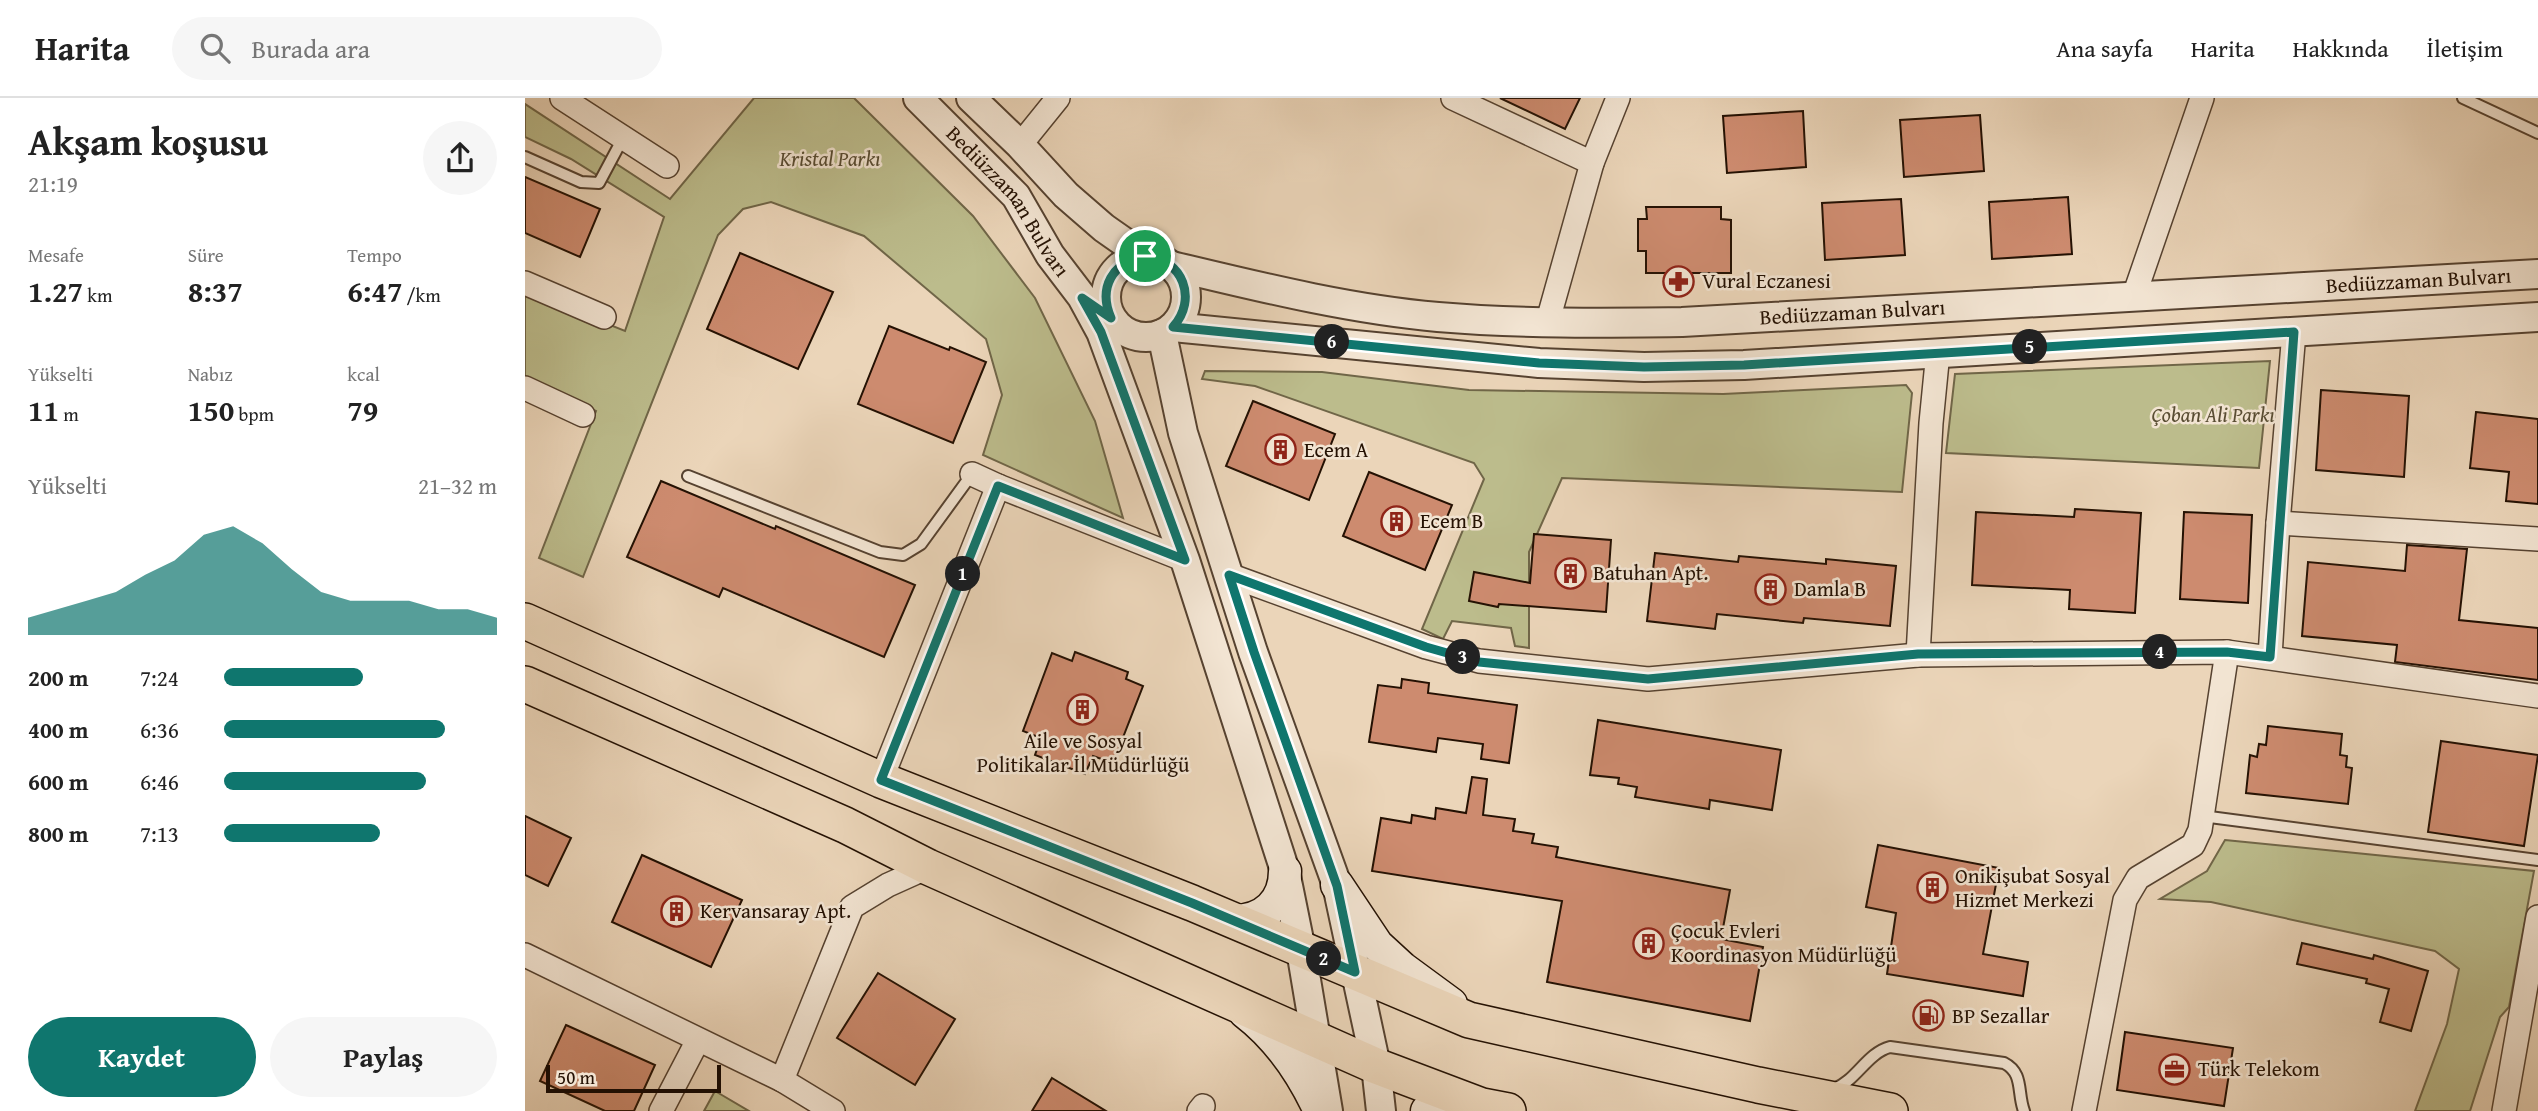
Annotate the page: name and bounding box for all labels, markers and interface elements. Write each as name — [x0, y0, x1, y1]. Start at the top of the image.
search box — [172, 17, 662, 80]
text: Harita — [35, 24, 130, 72]
icon: search — [196, 29, 234, 67]
text: Burada ara — [252, 29, 370, 68]
text: Ana sayfa — [2056, 31, 2153, 66]
text: Harita — [2191, 31, 2255, 66]
text: Hakkında — [2293, 31, 2389, 66]
text: İletişim — [2427, 31, 2503, 66]
text: Akşam koşusu — [28, 113, 268, 169]
street label: Bediüzzaman Bulvarı — [939, 119, 1077, 283]
button: share — [423, 121, 497, 195]
park label: Kristal Parkı — [779, 143, 880, 174]
text: 21:19 — [28, 167, 78, 200]
pin — [1115, 226, 1175, 286]
icon: arrive — [1126, 237, 1164, 275]
text: Mesafe — [28, 241, 84, 269]
text: Süre — [188, 241, 224, 269]
text: Tempo — [347, 241, 402, 269]
street label: Bediüzzaman Bulvarı — [2325, 260, 2512, 301]
pharmacy icon: Vural Eczanesi — [1662, 264, 1696, 298]
place label: Vural Eczanesi — [1702, 265, 1831, 296]
text: 1.27 — [28, 269, 83, 313]
text: 8:37 — [188, 269, 243, 313]
text: 6:47 — [347, 269, 402, 313]
text: km — [83, 281, 112, 309]
text: /km — [402, 281, 441, 309]
street label: Bediüzzaman Bulvarı — [1759, 291, 1946, 333]
pin: 6 — [1315, 324, 1349, 360]
text: 6 — [1327, 327, 1336, 355]
pin: 5 — [2013, 330, 2047, 364]
text: 5 — [2025, 332, 2034, 360]
text: Yükselti — [28, 360, 93, 388]
text: Nabız — [188, 360, 233, 388]
text: kcal — [347, 360, 380, 388]
text: 11 — [28, 388, 59, 432]
text: 150 — [188, 388, 234, 432]
text: 79 — [347, 388, 378, 432]
park label: Çoban Ali Parkı — [2151, 399, 2275, 430]
text: m — [59, 400, 79, 428]
text: bpm — [234, 400, 274, 428]
building icon: Ecem A — [1264, 433, 1298, 467]
place label: Ecem A — [1304, 434, 1369, 465]
text: Yükselti — [28, 469, 107, 502]
text: 21–32 m — [418, 469, 497, 502]
building icon: Ecem B — [1380, 504, 1414, 538]
place label: Ecem B — [1420, 505, 1483, 536]
pin: 1 — [945, 556, 981, 592]
building icon: Batuhan Apt. — [1553, 556, 1587, 590]
place label: Batuhan Apt. — [1593, 557, 1708, 588]
text: 1 — [958, 559, 967, 587]
building icon: Damla B — [1754, 572, 1788, 606]
place label: Damla B — [1794, 573, 1866, 604]
pin: 4 — [2143, 634, 2177, 670]
text: 4 — [2155, 637, 2164, 665]
pin: 3 — [1445, 640, 1481, 674]
text: 3 — [1458, 642, 1467, 670]
text: 200 m — [28, 661, 89, 694]
text: 7:24 — [140, 661, 179, 694]
building icon: Aile ve Sosyal Politikalar İl Müdürlüğü — [1066, 692, 1100, 726]
text: 400 m — [28, 713, 89, 746]
text: 6:36 — [140, 713, 179, 746]
place label: Aile ve Sosyal Politikalar İl Müdürlüğü — [977, 725, 1190, 780]
text: 600 m — [28, 765, 89, 798]
text: 6:46 — [140, 765, 179, 798]
text: 800 m — [28, 817, 89, 850]
text: 7:13 — [140, 817, 179, 850]
place label: Onikişubat Sosyal Hizmet Merkezi — [1955, 860, 2110, 915]
building icon: Onikişubat Sosyal Hizmet Merkezi — [1915, 871, 1949, 905]
building icon: Kervansaray Apt. — [660, 894, 694, 928]
place label: Kervansaray Apt. — [700, 895, 851, 926]
place label: Çocuk Evleri Koordinasyon Müdürlüğü — [1671, 915, 1897, 970]
building icon: Çocuk Evleri Koordinasyon Müdürlüğü — [1631, 926, 1665, 960]
pin: 2 — [1307, 942, 1341, 976]
text: 2 — [1319, 944, 1328, 972]
fuel station icon: BP Sezallar — [1912, 999, 1946, 1033]
place label: BP Sezallar — [1952, 1000, 2050, 1031]
button: Kaydet — [28, 1017, 256, 1097]
button: Paylaş — [270, 1017, 497, 1097]
office icon: Türk Telekom — [2158, 1052, 2192, 1086]
place label: Türk Telekom — [2198, 1053, 2320, 1084]
scale bar — [546, 1062, 721, 1094]
text: 50 m — [557, 1063, 595, 1091]

